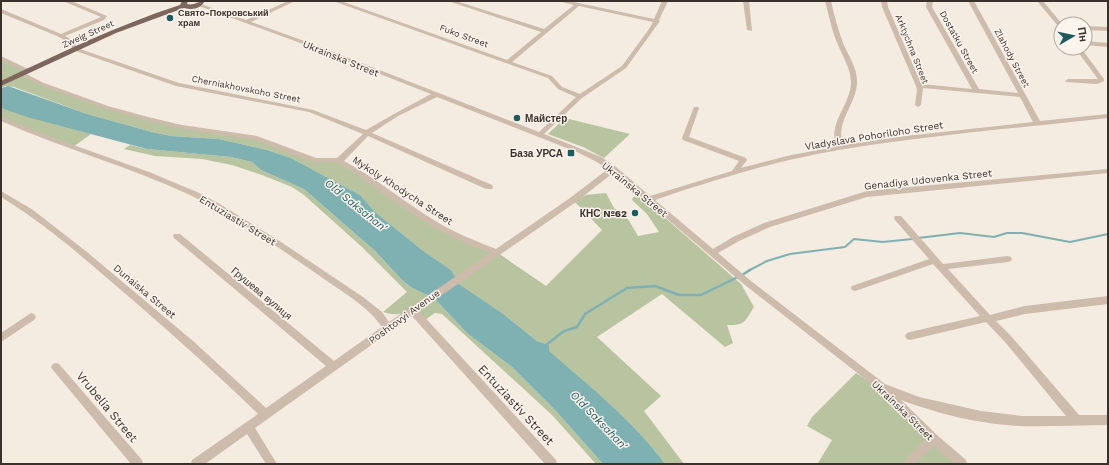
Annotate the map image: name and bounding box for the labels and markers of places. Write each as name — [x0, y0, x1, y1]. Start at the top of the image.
place label: Свято-Покровський храм — [178, 8, 269, 28]
marker: Свято-Покровський храм — [165, 13, 175, 23]
marker: Майстер — [512, 113, 522, 123]
place label: Майстер — [525, 113, 567, 124]
place label: База УРСА — [510, 148, 563, 159]
marker: База УРСА — [566, 148, 576, 158]
place label: КНС №62 — [580, 208, 627, 219]
marker: КНС №62 — [630, 208, 640, 218]

